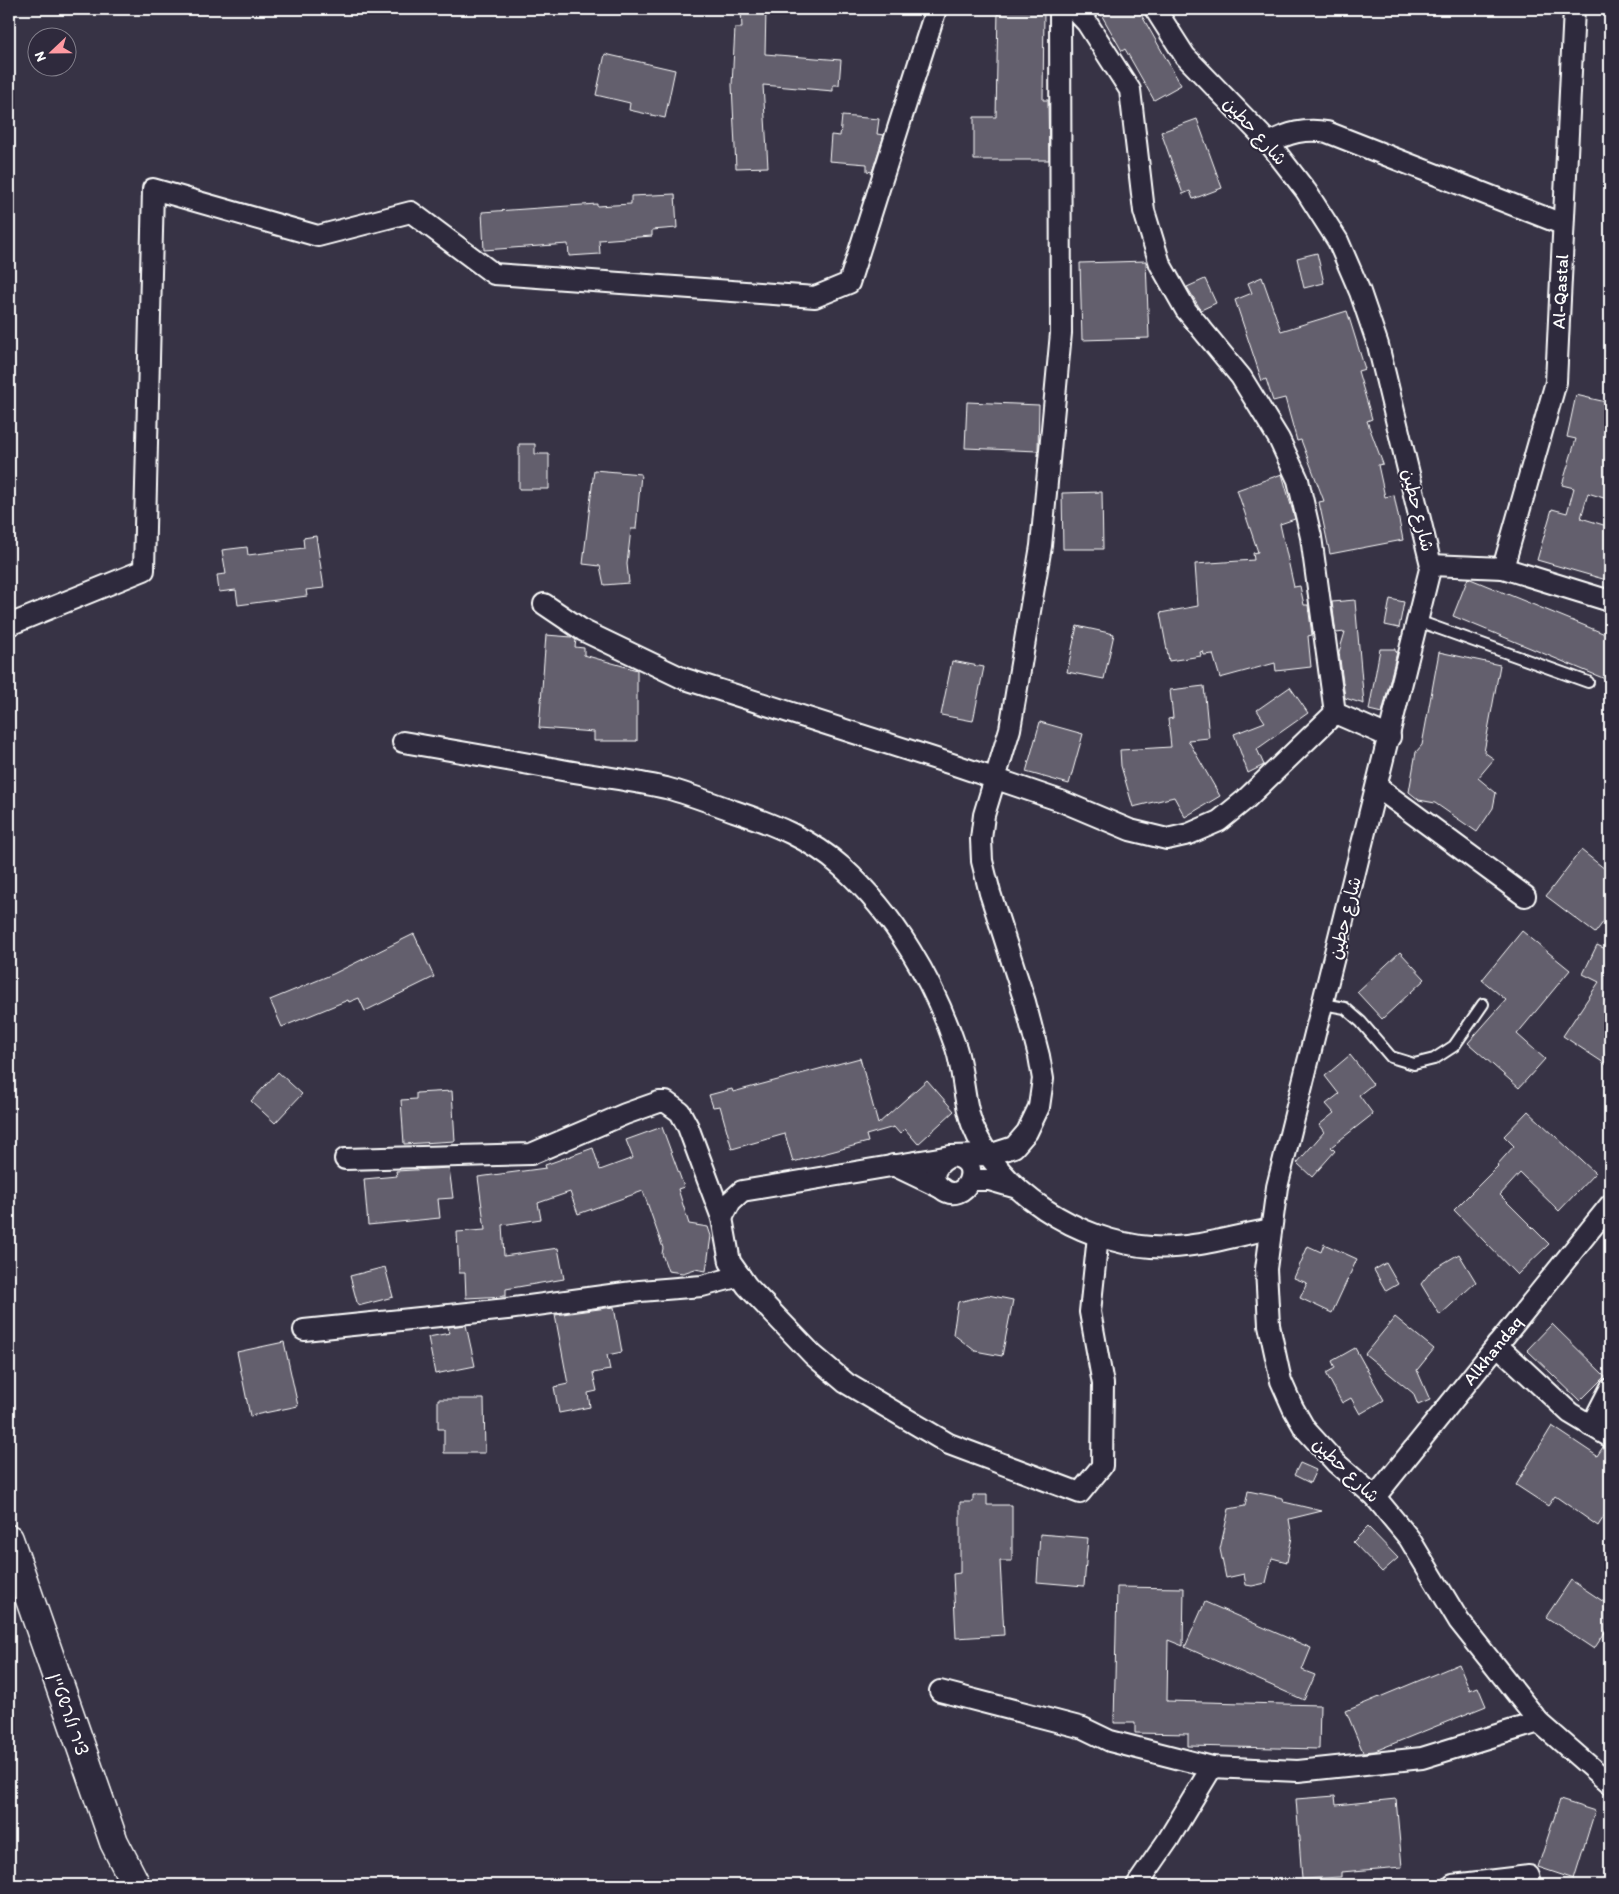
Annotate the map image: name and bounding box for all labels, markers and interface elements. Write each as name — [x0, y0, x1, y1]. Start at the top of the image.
north arrow — [28, 28, 78, 78]
text: N — [31, 49, 50, 64]
street label: شارع حطين — [1218, 92, 1291, 170]
street label: Al-Qastal — [1548, 253, 1573, 330]
street label: شارع حطين — [1396, 466, 1439, 554]
street label: شارع حطين — [1324, 874, 1367, 962]
street label: Alkhandaq — [1458, 1311, 1527, 1390]
street label: شارع حطين — [1307, 1433, 1384, 1508]
street label: ציר ולרשטיין — [45, 1670, 93, 1758]

